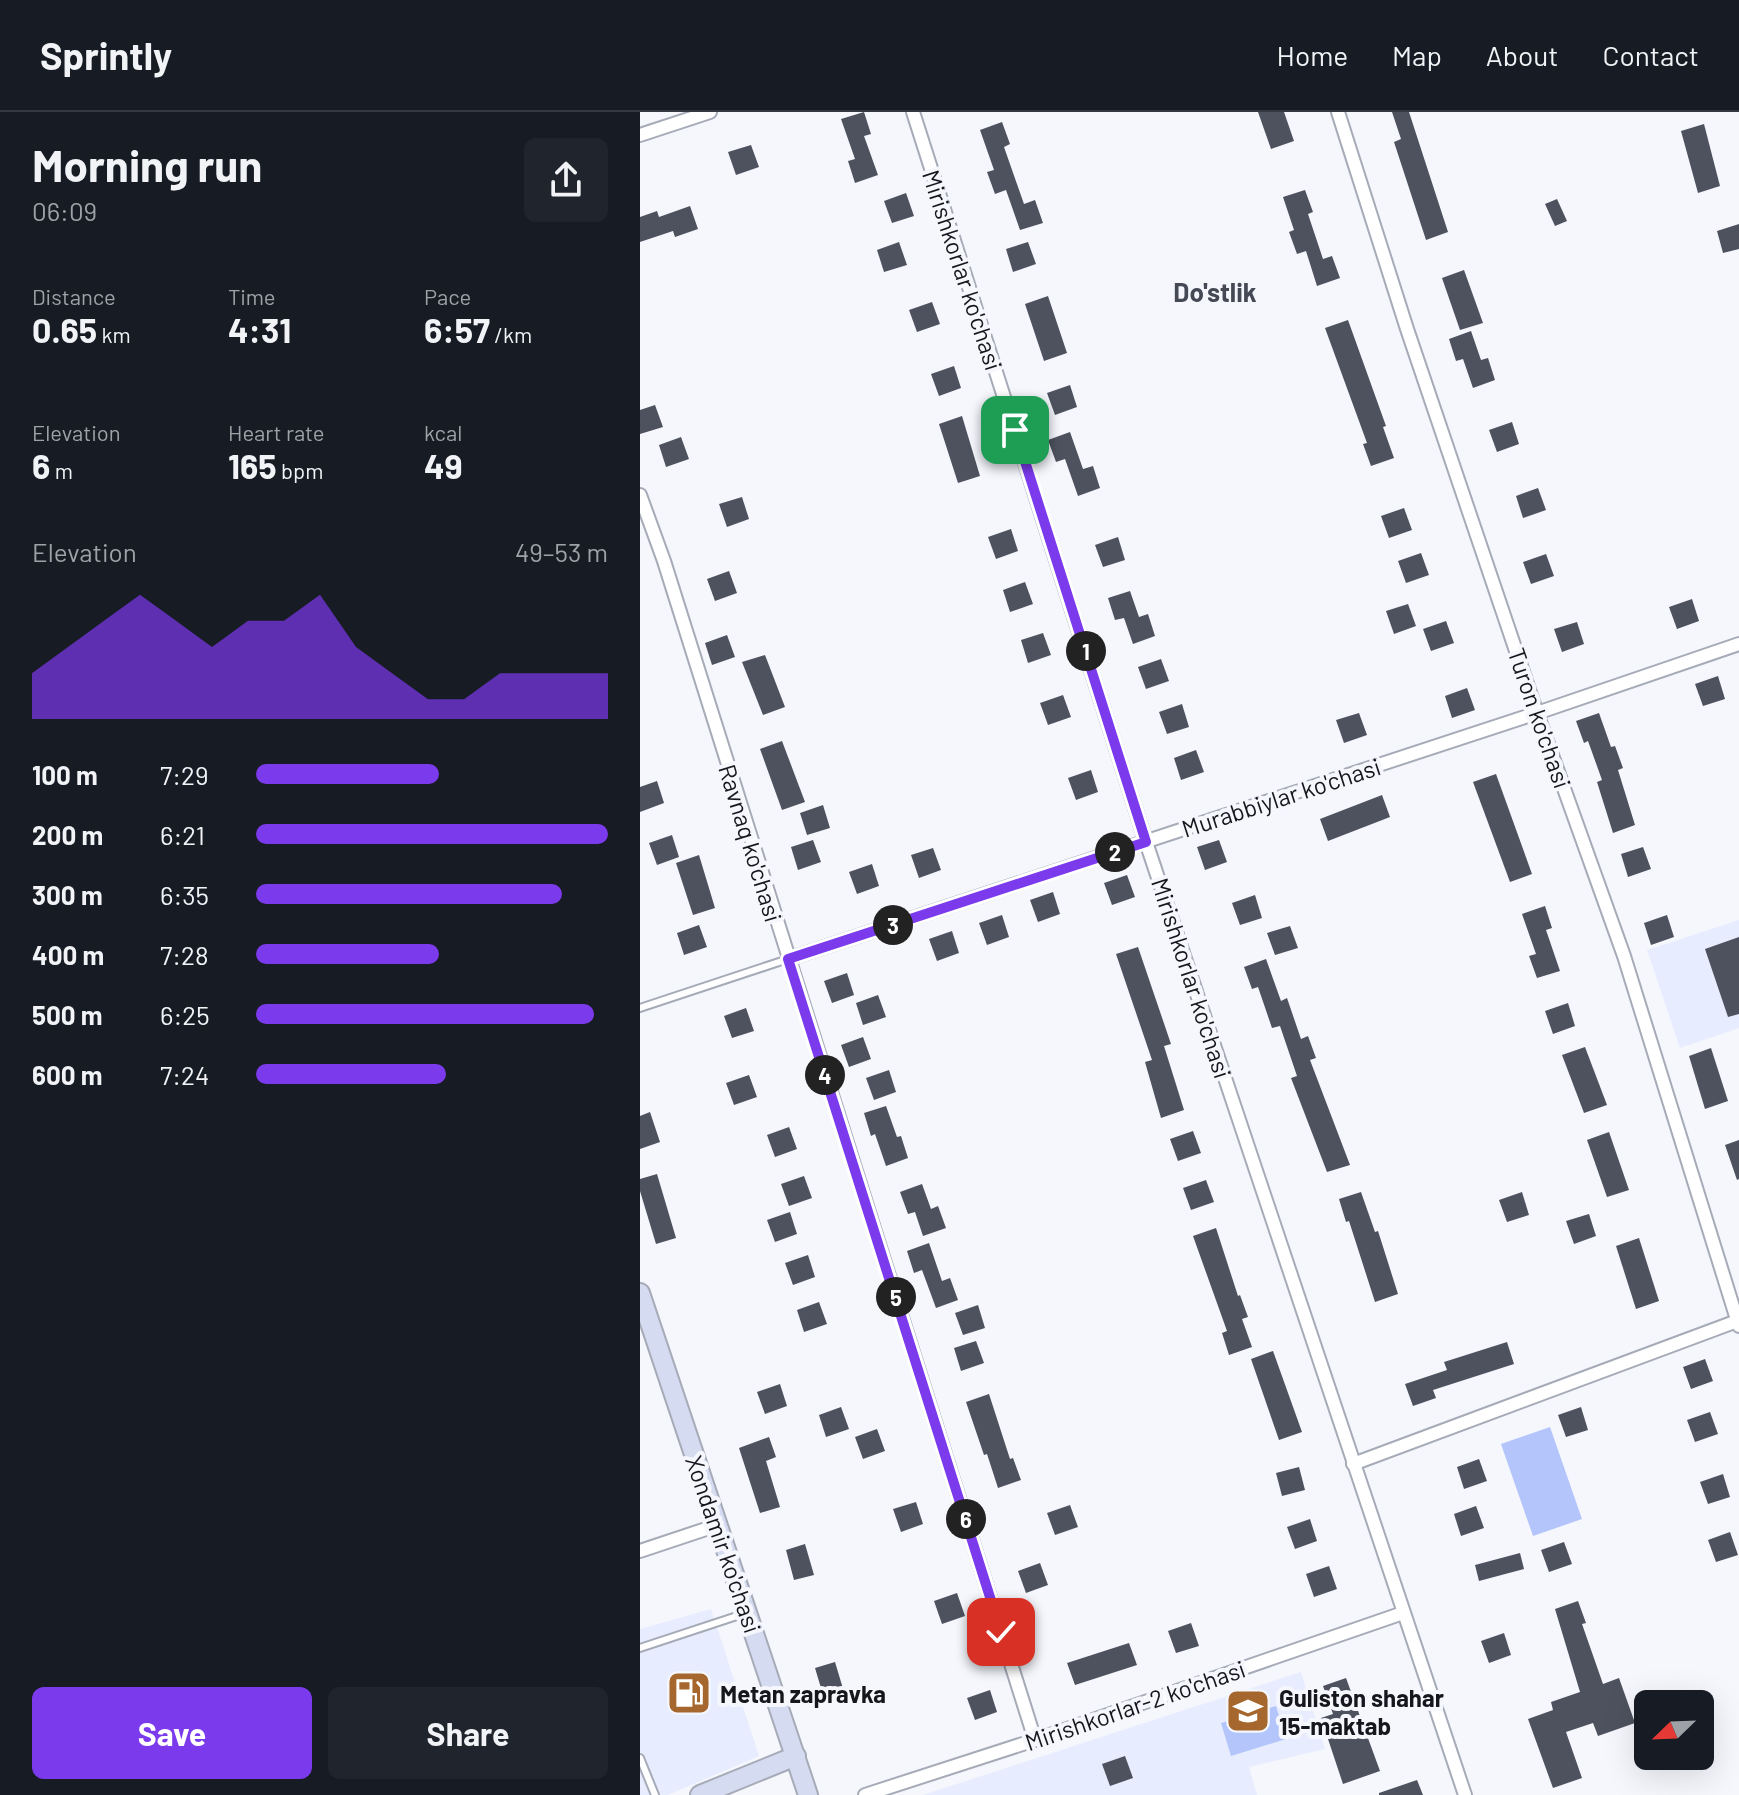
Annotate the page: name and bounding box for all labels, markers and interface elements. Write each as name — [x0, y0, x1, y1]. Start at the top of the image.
text: Sprintly — [40, 32, 172, 78]
text: Home — [1277, 38, 1348, 72]
text: Map — [1392, 38, 1442, 72]
text: About — [1486, 38, 1558, 72]
text: Contact — [1602, 38, 1699, 72]
text: Morning run — [32, 138, 262, 191]
button: share — [524, 138, 608, 222]
street label: Mirishkorlar ko'chasi — [917, 166, 1009, 374]
text: 06:09 — [32, 195, 97, 226]
district label: Do'stlik — [1173, 276, 1257, 307]
text: Distance — [32, 283, 116, 309]
text: Time — [228, 283, 276, 309]
text: Pace — [424, 283, 471, 309]
text: 0.65 — [32, 309, 97, 350]
text: 4:31 — [228, 309, 291, 350]
text: 6:57 — [424, 309, 490, 350]
text: km — [97, 321, 131, 347]
text: /km — [490, 321, 532, 347]
pin — [981, 396, 1049, 464]
icon: arrive — [993, 408, 1037, 452]
text: Elevation — [32, 419, 121, 445]
text: Heart rate — [228, 419, 325, 445]
text: kcal — [424, 419, 462, 445]
text: 6 — [32, 445, 50, 486]
text: 165 — [228, 445, 277, 486]
text: 49 — [424, 445, 463, 486]
text: m — [50, 457, 73, 483]
text: bpm — [277, 457, 323, 483]
text: Elevation — [32, 536, 137, 567]
text: 49–53 m — [515, 536, 608, 567]
pin: 1 — [1066, 631, 1106, 671]
text: 1 — [1082, 638, 1090, 664]
street label: Turon ko'chasi — [1502, 644, 1578, 792]
street label: Murabbiylar ko'chasi — [1178, 751, 1384, 843]
text: 100 m — [32, 759, 98, 790]
text: 7:29 — [160, 759, 209, 790]
street label: Ravnaq ko'chasi — [713, 761, 789, 925]
text: 200 m — [32, 819, 103, 850]
text: 6:21 — [160, 819, 205, 850]
pin: 2 — [1095, 832, 1135, 872]
text: 2 — [1109, 839, 1121, 865]
street label: Mirishkorlar ko'chasi — [1146, 874, 1238, 1082]
text: 300 m — [32, 879, 103, 910]
text: 6:35 — [160, 879, 209, 910]
pin: 3 — [873, 905, 913, 945]
text: 3 — [887, 912, 899, 938]
text: 400 m — [32, 939, 104, 970]
text: 7:28 — [160, 939, 209, 970]
text: 500 m — [32, 999, 103, 1030]
text: 6:25 — [160, 999, 210, 1030]
pin: 4 — [805, 1055, 845, 1095]
text: 600 m — [32, 1059, 103, 1090]
text: 7:24 — [160, 1059, 209, 1090]
text: 4 — [818, 1062, 832, 1088]
pin: 5 — [876, 1277, 916, 1317]
text: 5 — [890, 1284, 902, 1310]
street label: Xondamir ko'chasi — [680, 1451, 768, 1637]
pin: 6 — [946, 1499, 986, 1539]
text: 6 — [960, 1506, 972, 1532]
pin — [967, 1598, 1035, 1666]
icon: check — [979, 1610, 1023, 1654]
street label: Mirishkorlar-2 ko'chasi — [1021, 1654, 1249, 1756]
fuel station icon: Metan zapravka — [665, 1669, 713, 1717]
place label: Metan zapravka — [720, 1679, 886, 1708]
place label: Guliston shahar 15-maktab — [1279, 1683, 1444, 1740]
button: Save — [32, 1687, 312, 1779]
button: Share — [328, 1687, 608, 1779]
school or university icon: Guliston shahar 15-maktab — [1224, 1687, 1272, 1735]
north arrow — [1634, 1690, 1714, 1770]
map controls — [1634, 1690, 1714, 1770]

